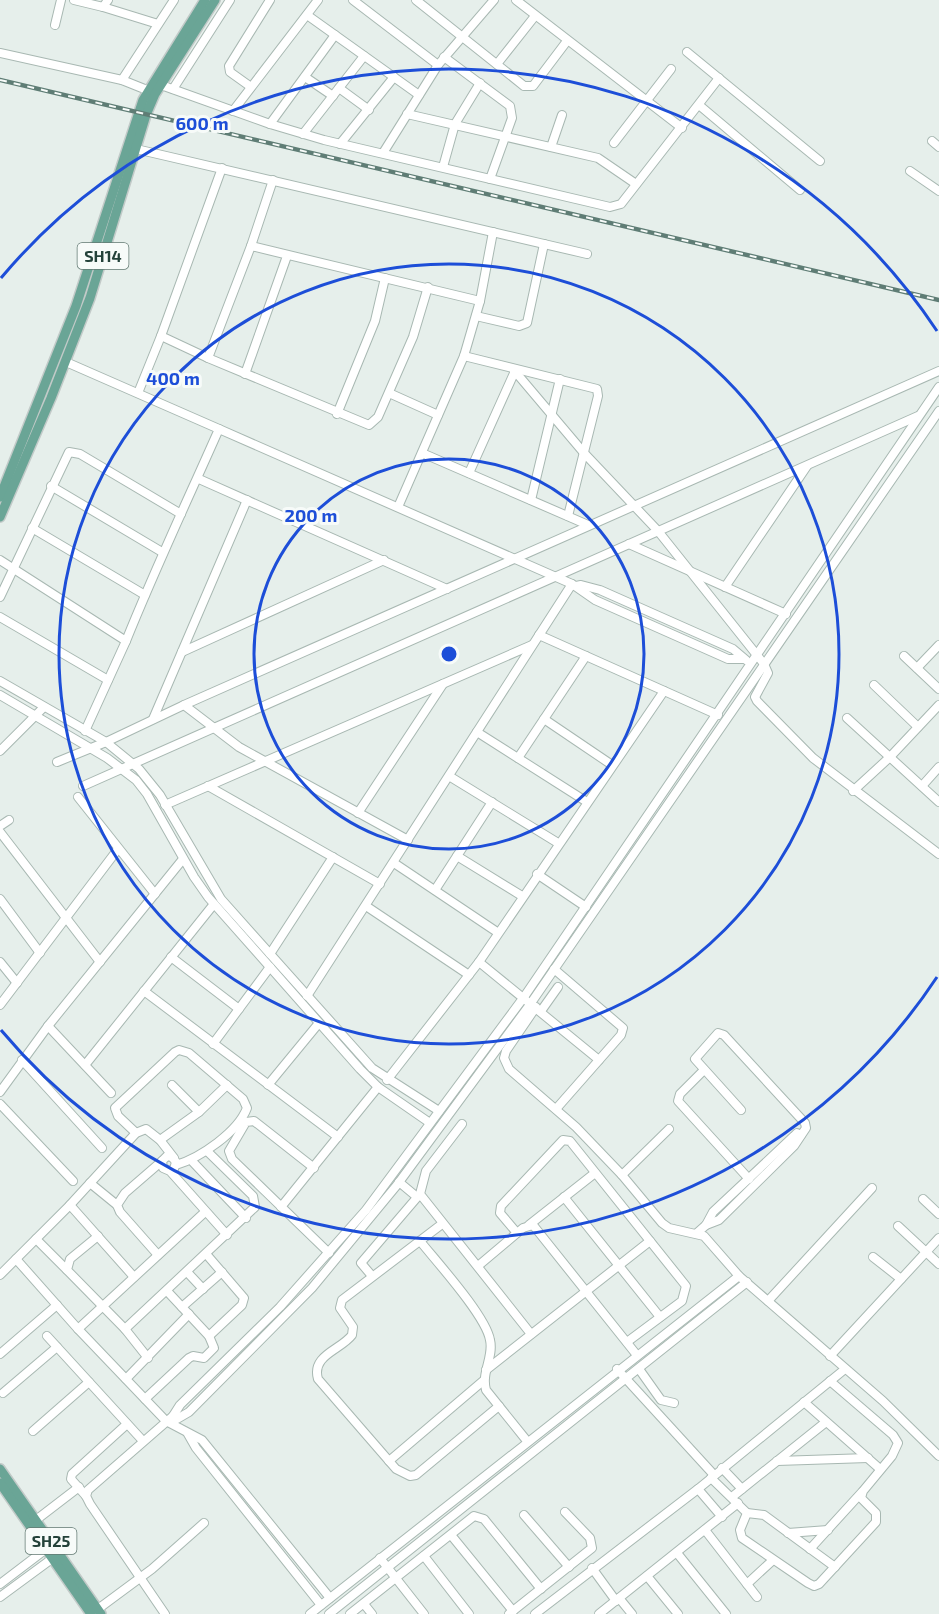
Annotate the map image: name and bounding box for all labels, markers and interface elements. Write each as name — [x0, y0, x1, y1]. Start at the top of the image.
text: 600 m — [175, 112, 229, 134]
road number: SH14 — [78, 243, 128, 269]
text: 400 m — [146, 367, 200, 389]
text: 200 m — [285, 504, 337, 526]
centre of rings — [439, 644, 459, 664]
road number: SH25 — [26, 1528, 76, 1554]

